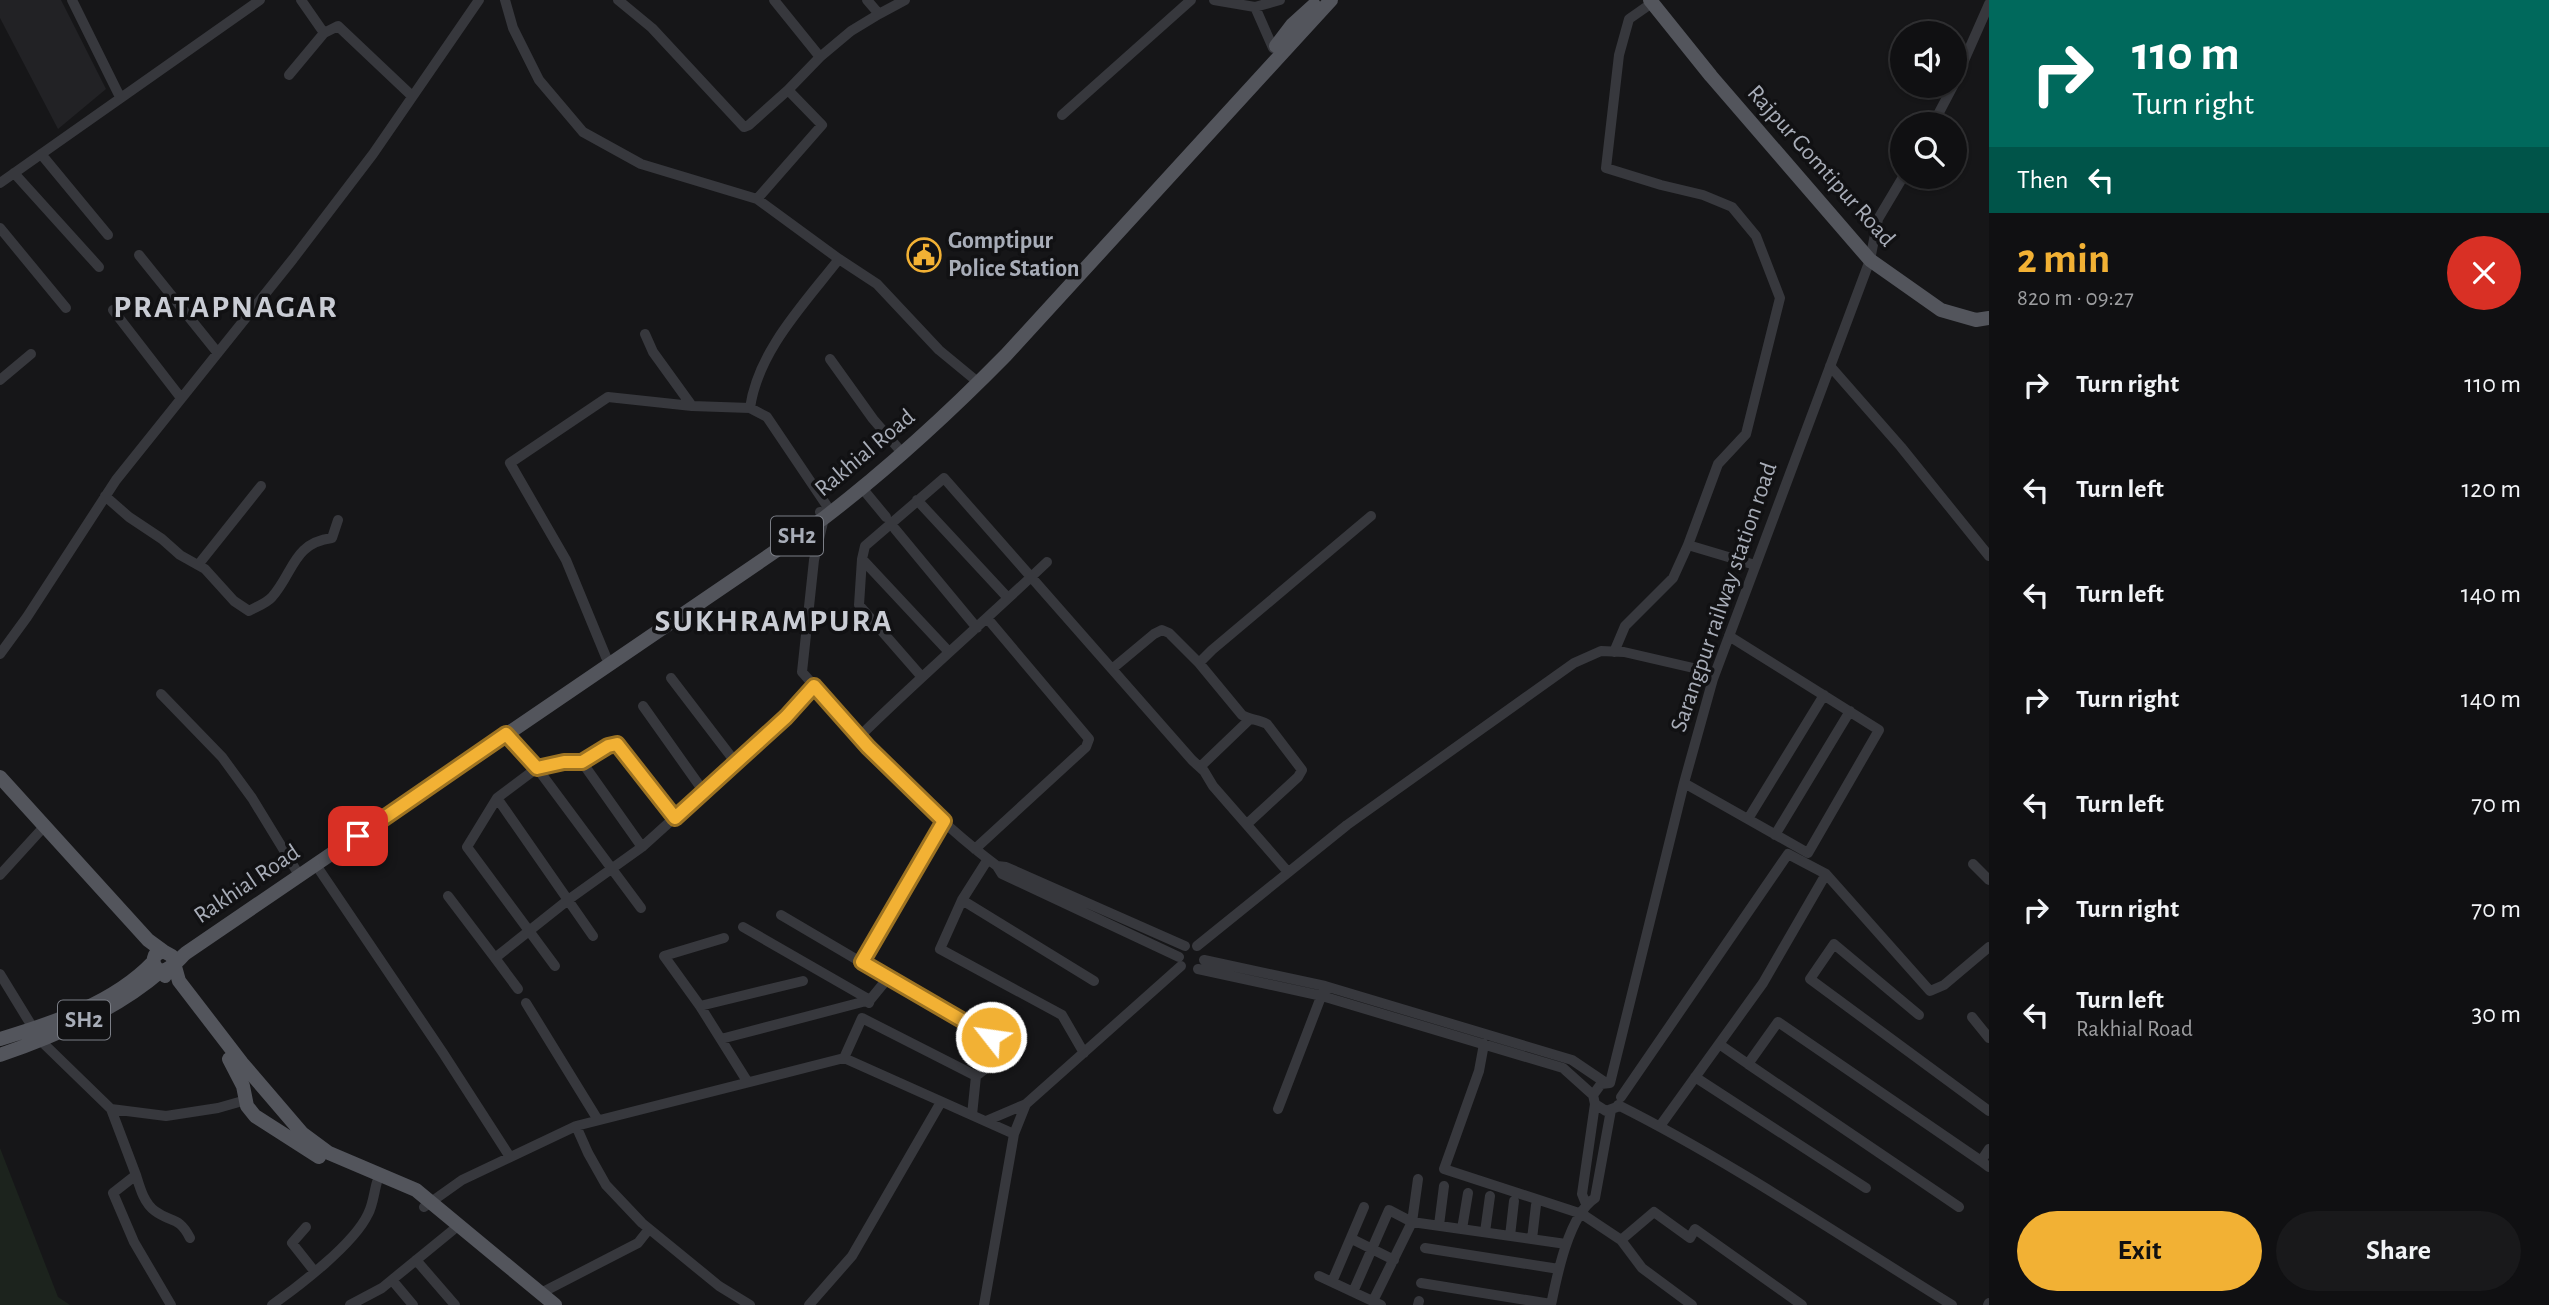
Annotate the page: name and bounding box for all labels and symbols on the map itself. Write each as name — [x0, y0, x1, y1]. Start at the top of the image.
street label: Rajpur Gomtipur Road — [1742, 81, 1900, 251]
place label: Gomptipur Police Station — [948, 229, 1080, 281]
public building icon: Gomptipur Police Station — [905, 236, 943, 274]
district label: PRATAPNAGAR — [113, 291, 339, 323]
street label: Rakhial Road — [811, 405, 919, 501]
street label: Sarangpur railway station road — [1667, 459, 1781, 735]
road number: SH2 — [771, 516, 823, 556]
district label: SUKHRAMPURA — [654, 605, 894, 637]
pin — [328, 806, 388, 866]
street label: Rakhial Road — [190, 840, 304, 928]
position arrow — [954, 1000, 1028, 1074]
road number: SH2 — [58, 1001, 110, 1040]

